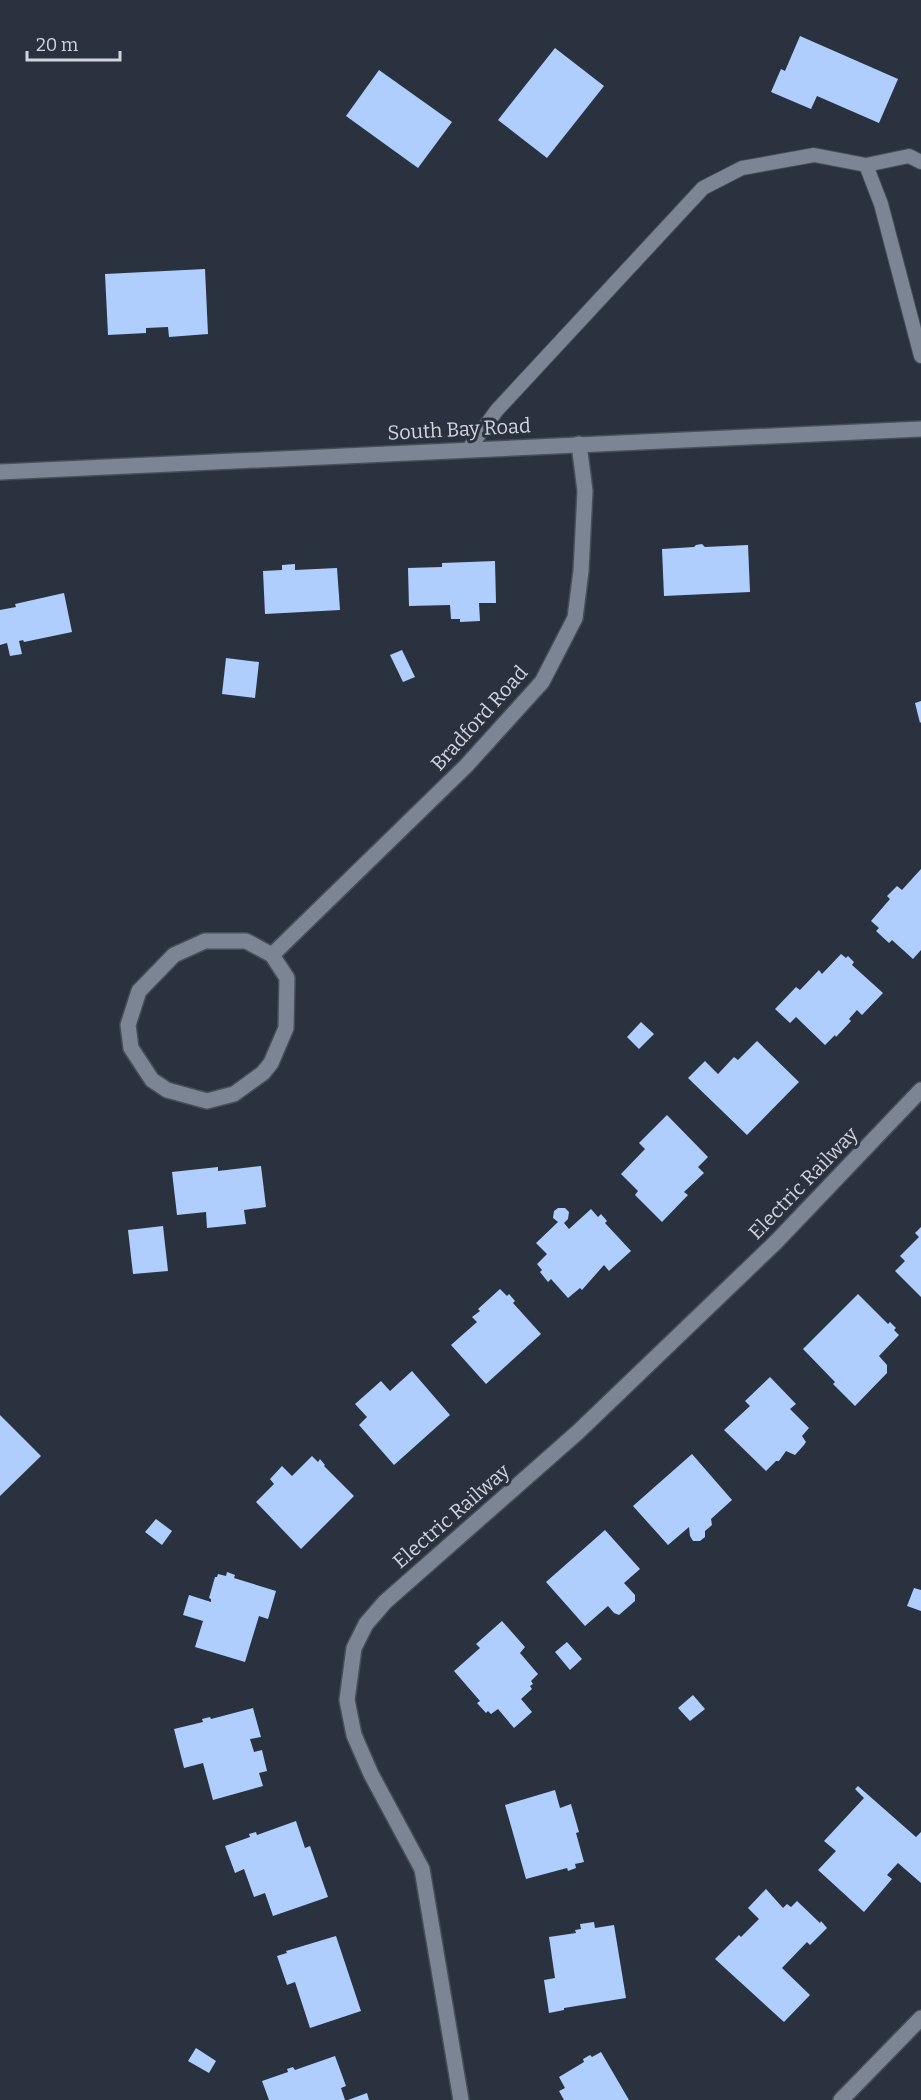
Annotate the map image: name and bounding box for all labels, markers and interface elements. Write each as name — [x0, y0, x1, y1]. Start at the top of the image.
scale bar — [27, 24, 120, 62]
text: 20 m — [36, 34, 78, 56]
street label: South Bay Road — [387, 413, 531, 445]
street label: Bradford Road — [426, 660, 533, 775]
street label: Electric Railway — [743, 1122, 863, 1244]
street label: Electric Railway — [388, 1459, 515, 1573]

